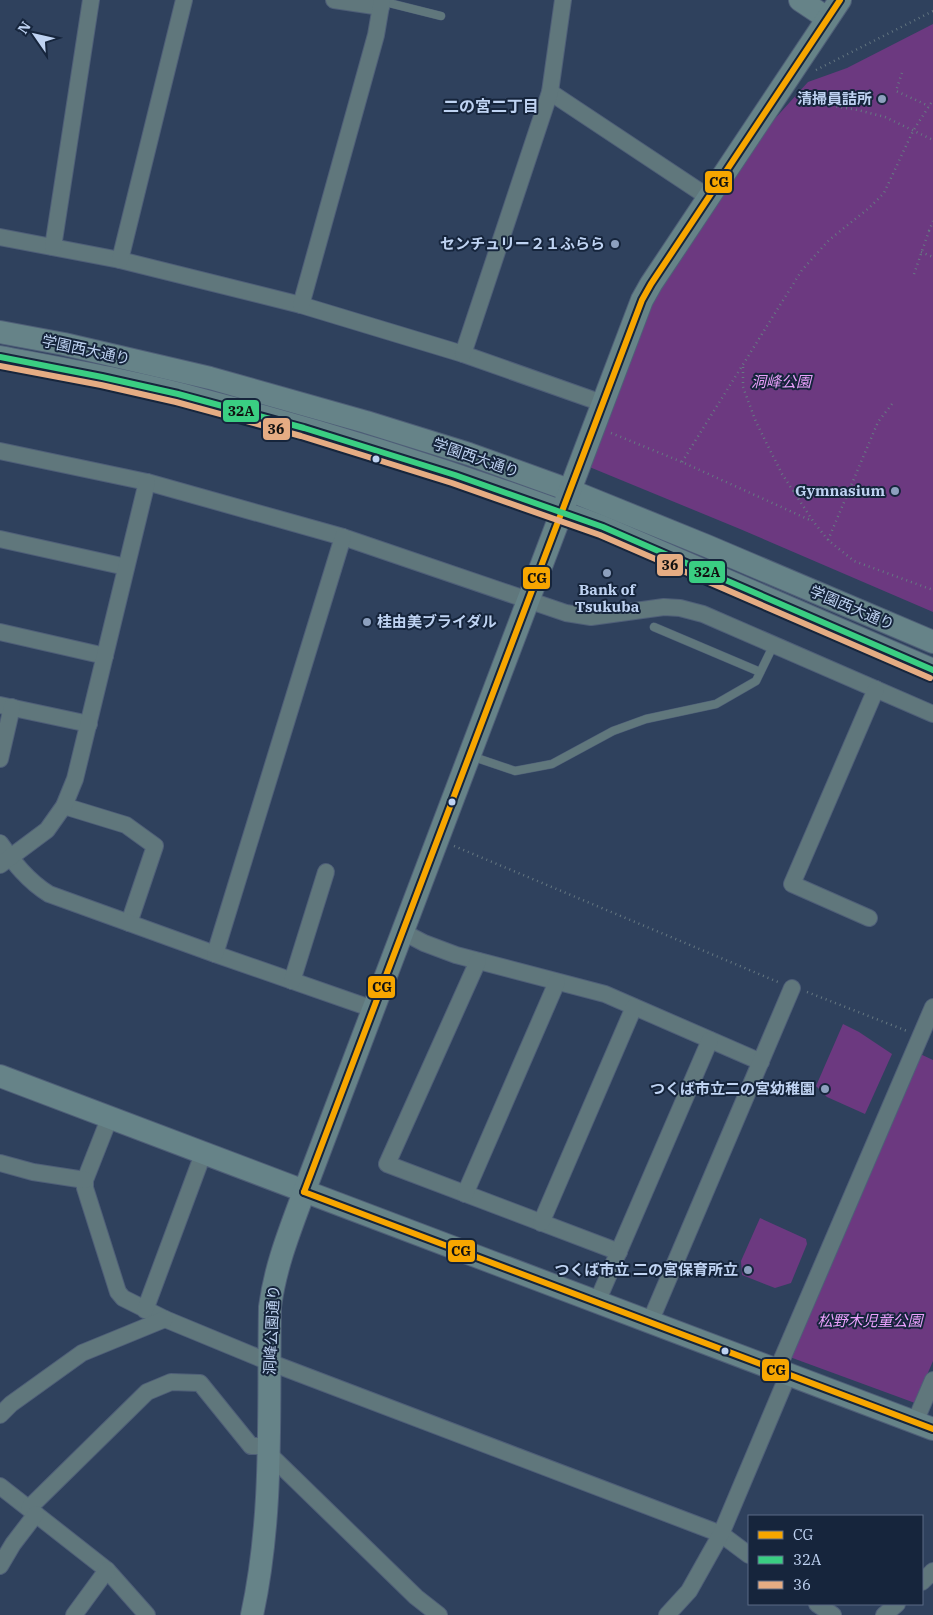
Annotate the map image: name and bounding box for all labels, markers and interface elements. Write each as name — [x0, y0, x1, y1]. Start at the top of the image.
north arrow — [10, 10, 60, 60]
text: N — [14, 18, 35, 37]
place label: 清掃員詰所 — [797, 89, 872, 108]
marker: 清掃員詰所 — [876, 93, 888, 105]
district label: 二の宮二丁目 — [443, 96, 539, 116]
line badge: CG — [704, 170, 733, 194]
text: CG — [709, 173, 729, 191]
place label: センチュリー２１ふらら — [440, 234, 605, 253]
marker: センチュリー２１ふらら — [609, 238, 621, 250]
street label: 学園西大通り — [40, 331, 132, 368]
park label: 洞峰公園 — [751, 372, 813, 391]
line badge: 32A — [222, 399, 260, 423]
text: 32A — [228, 402, 255, 420]
line badge: 36 — [262, 417, 291, 441]
text: 36 — [268, 420, 284, 438]
street label: 学園西大通り — [431, 434, 522, 481]
unlabelled marker — [371, 454, 381, 464]
place label: Gymnasium — [795, 481, 885, 500]
marker: Gymnasium — [889, 485, 901, 497]
line badge: 36 — [656, 553, 684, 577]
text: 36 — [662, 556, 678, 574]
line badge: 32A — [688, 560, 726, 584]
text: 32A — [694, 563, 721, 581]
line badge: CG — [522, 566, 551, 590]
marker: Bank of Tsukuba — [601, 567, 613, 579]
text: CG — [527, 569, 547, 587]
place label: Bank of Tsukuba — [575, 580, 640, 616]
street label: 学園西大通り — [807, 581, 897, 634]
place label: 桂由美ブライダル — [377, 612, 496, 631]
marker: 桂由美ブライダル — [361, 616, 373, 628]
unlabelled marker — [447, 797, 457, 807]
line badge: CG — [367, 975, 396, 999]
text: CG — [372, 978, 392, 996]
place label: つくば市立二の宮幼稚園 — [650, 1079, 815, 1098]
marker: つくば市立二の宮幼稚園 — [819, 1083, 831, 1095]
line badge: CG — [447, 1239, 476, 1263]
text: CG — [451, 1242, 471, 1260]
place label: つくば市立 二の宮保育所立 — [555, 1260, 738, 1279]
marker: つくば市立 二の宮保育所立 — [742, 1264, 754, 1276]
street label: 洞峰公園通り — [260, 1285, 283, 1375]
park label: 松野木児童公園 — [817, 1311, 924, 1330]
unlabelled marker — [720, 1346, 730, 1356]
line badge: CG — [761, 1358, 790, 1382]
text: CG — [766, 1361, 786, 1379]
legend — [748, 1515, 923, 1605]
text: CG — [793, 1525, 814, 1544]
text: 32A — [793, 1550, 822, 1569]
text: 36 — [793, 1575, 811, 1594]

